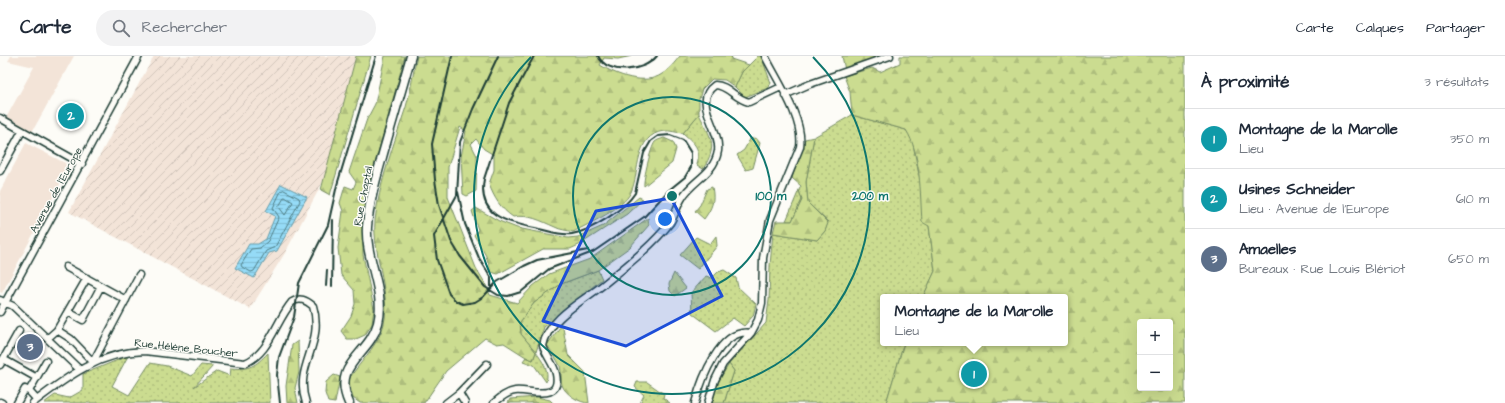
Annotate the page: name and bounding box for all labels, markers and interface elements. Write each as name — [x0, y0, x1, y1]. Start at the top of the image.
search box — [96, 10, 376, 46]
text: Carte — [20, 14, 72, 41]
icon: search — [110, 17, 132, 39]
text: Rechercher — [142, 17, 227, 38]
text: Carte — [1296, 18, 1334, 38]
text: Calques — [1356, 18, 1404, 38]
text: Partager — [1426, 18, 1485, 38]
text: À proximité — [1201, 70, 1290, 94]
text: 3 résultats — [1424, 73, 1489, 91]
pin: 2 — [58, 101, 84, 131]
text: Montagne de la Marolle — [1239, 119, 1398, 140]
text: 1 — [1213, 130, 1215, 148]
text: 350 m — [1450, 130, 1489, 148]
text: Lieu — [1239, 140, 1264, 158]
street label: Avenue de l'Europe — [26, 144, 86, 236]
street label: Rue Chaptal — [350, 165, 376, 227]
text: Usines Schneider — [1239, 179, 1355, 200]
text: 100 m — [756, 188, 787, 205]
text: 200 m — [851, 188, 889, 205]
centre of rings — [665, 189, 679, 203]
text: 2 — [1210, 190, 1218, 208]
text: 610 m — [1456, 190, 1489, 208]
text: Lieu · Avenue de l'Europe — [1239, 200, 1389, 218]
your location — [655, 209, 675, 229]
text: Amaelles — [1239, 239, 1296, 260]
text: 3 — [1211, 250, 1217, 268]
text: 650 m — [1448, 250, 1489, 268]
text: Bureaux · Rue Louis Blériot — [1239, 260, 1405, 278]
popup — [880, 294, 1068, 346]
text: Montagne de la Marolle — [895, 301, 1053, 322]
map controls — [1137, 319, 1173, 391]
button: + — [1137, 319, 1173, 355]
text: Lieu — [895, 322, 919, 340]
pin: 3 — [17, 332, 43, 362]
street label: Rue Hélène Boucher — [134, 335, 238, 361]
button: − — [1137, 355, 1173, 391]
pin: 1 — [961, 359, 987, 389]

